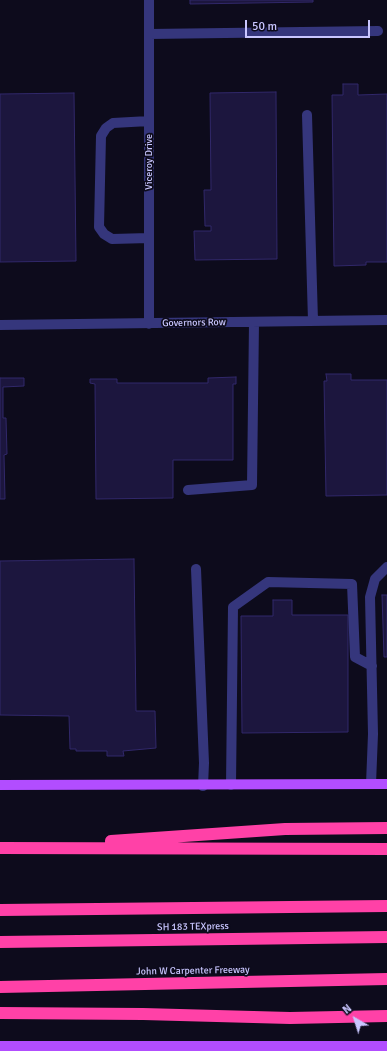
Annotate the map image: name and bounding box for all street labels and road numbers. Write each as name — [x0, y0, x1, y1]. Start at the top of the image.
street label: Viceroy Drive — [143, 134, 155, 190]
street label: Governors Row — [162, 316, 226, 330]
street label: SH 183 TEXpress — [157, 920, 229, 934]
street label: John W Carpenter Freeway — [136, 964, 250, 978]

